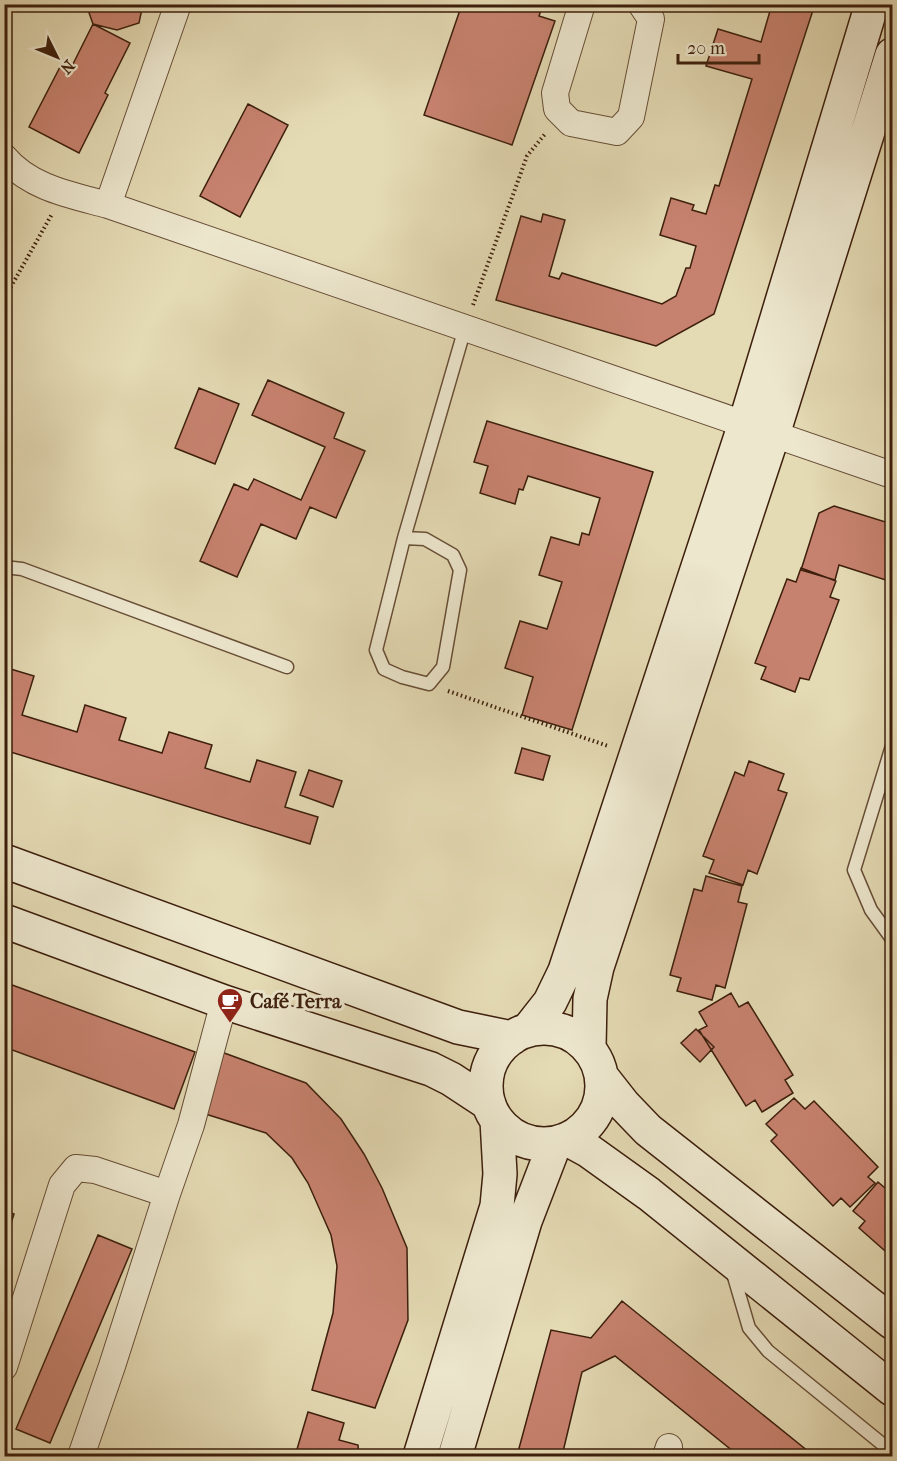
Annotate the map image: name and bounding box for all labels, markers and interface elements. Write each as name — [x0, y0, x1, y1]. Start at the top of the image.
north arrow — [27, 27, 87, 87]
scale bar — [678, 27, 759, 65]
text: 20 m — [687, 38, 725, 59]
text: N — [56, 56, 79, 78]
cafe icon: Café Terra — [215, 986, 245, 1024]
place label: Café Terra — [250, 990, 342, 1013]

